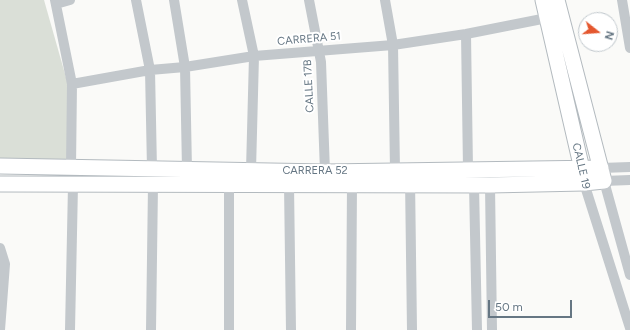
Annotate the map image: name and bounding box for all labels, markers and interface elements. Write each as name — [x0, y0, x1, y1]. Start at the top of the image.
north arrow — [578, 12, 618, 52]
text: N — [602, 29, 616, 41]
street label: CARRERA 51 — [277, 30, 341, 48]
street label: CALLE 17B — [301, 59, 317, 113]
street label: CALLE 19 — [569, 142, 593, 190]
street label: CARRERA 52 — [282, 164, 348, 178]
scale bar — [490, 292, 574, 318]
text: 50 m — [495, 300, 523, 314]

